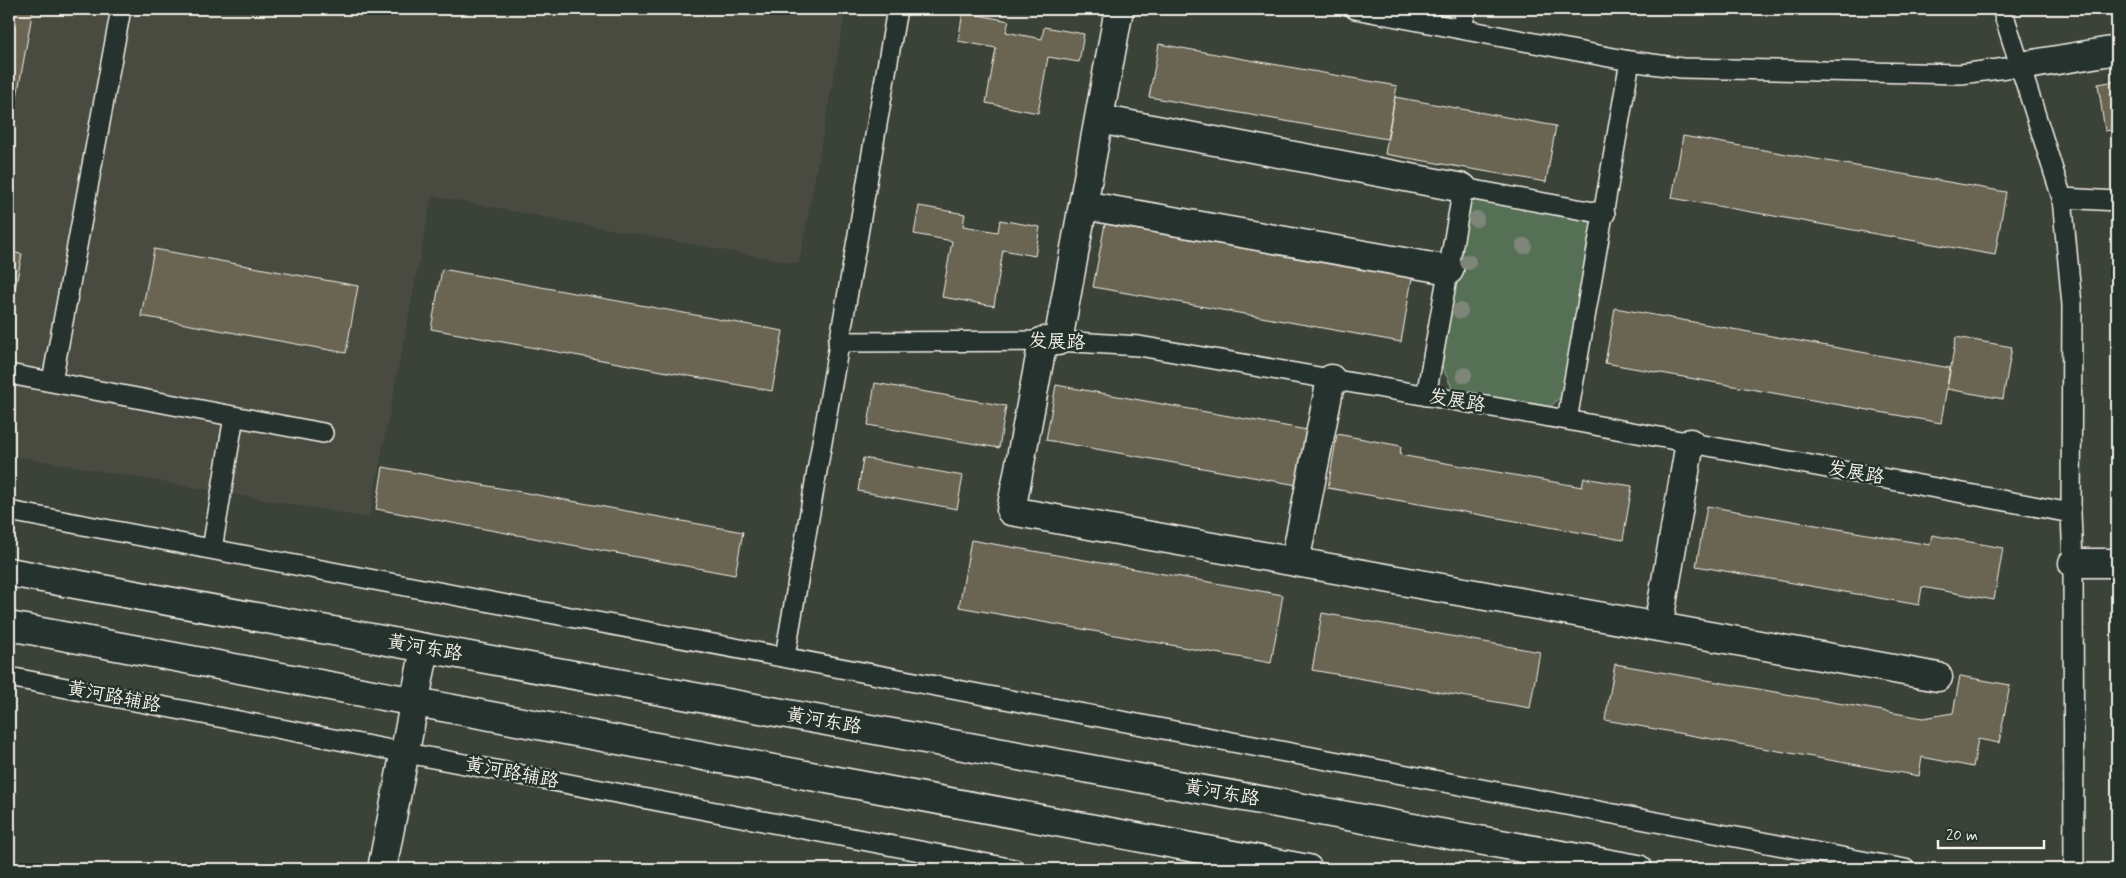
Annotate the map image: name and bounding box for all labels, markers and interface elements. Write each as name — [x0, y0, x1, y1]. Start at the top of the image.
street label: 发展路 — [1028, 329, 1086, 355]
street label: 发展路 — [1427, 384, 1487, 418]
street label: 发展路 — [1826, 456, 1886, 490]
street label: 黄河东路 — [385, 629, 465, 667]
street label: 黄河路辅路 — [65, 676, 163, 718]
street label: 黄河东路 — [784, 702, 864, 740]
street label: 黄河路辅路 — [463, 752, 561, 794]
street label: 黄河东路 — [1182, 774, 1262, 812]
scale bar — [1938, 818, 2045, 850]
text: 20 m — [1946, 826, 1978, 846]

